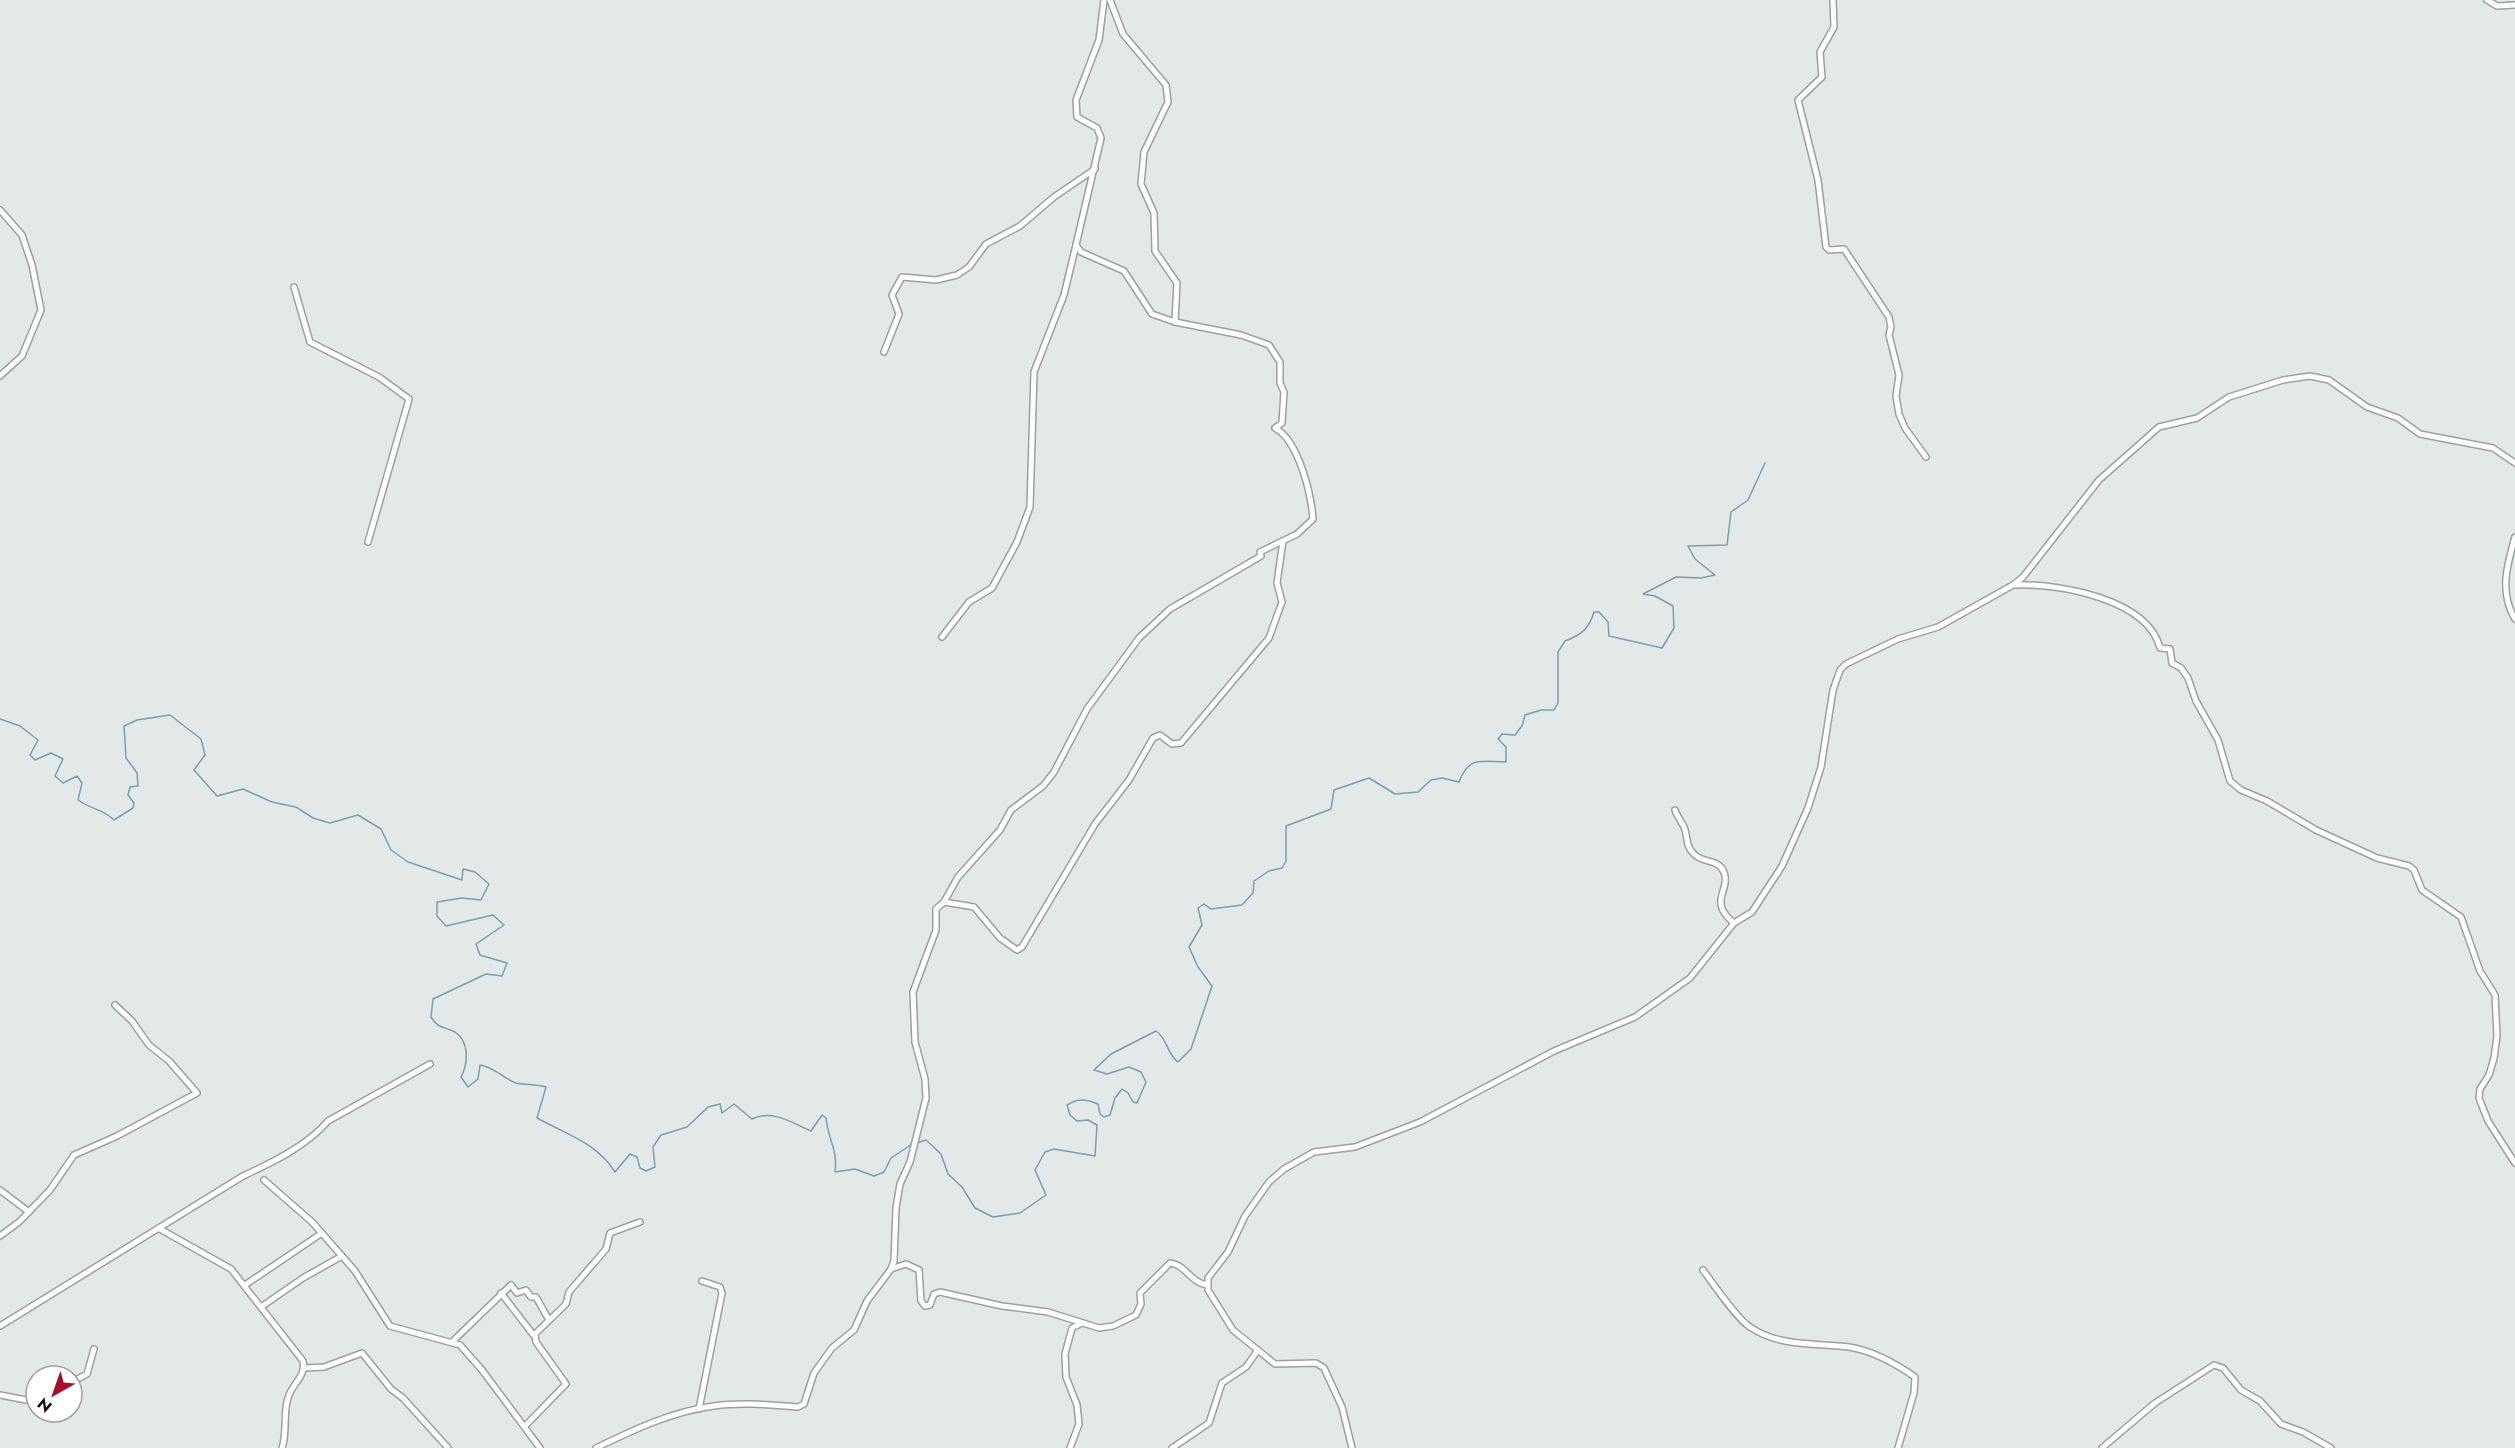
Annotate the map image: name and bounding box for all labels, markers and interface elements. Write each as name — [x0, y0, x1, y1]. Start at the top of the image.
north arrow — [24, 1364, 84, 1424]
text: N — [32, 1392, 57, 1418]

